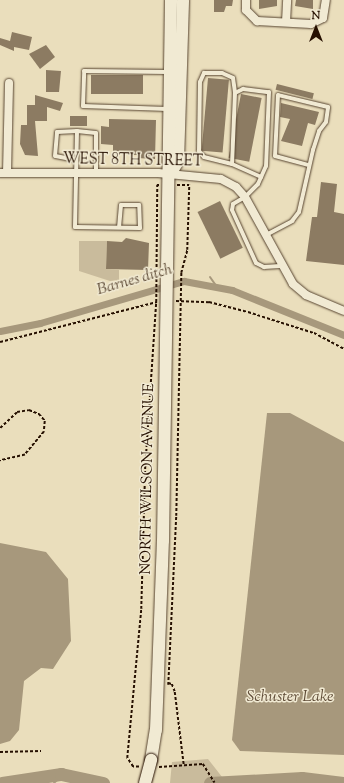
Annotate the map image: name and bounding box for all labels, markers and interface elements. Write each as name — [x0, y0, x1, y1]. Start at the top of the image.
north arrow — [296, 8, 336, 48]
text: N — [312, 8, 320, 24]
street label: WEST 8TH STREET — [63, 151, 203, 171]
water label: Barnes ditch — [95, 261, 175, 301]
street label: NORTH WILSON AVENUE — [137, 383, 159, 575]
water label: Schuster Lake — [247, 688, 333, 708]

